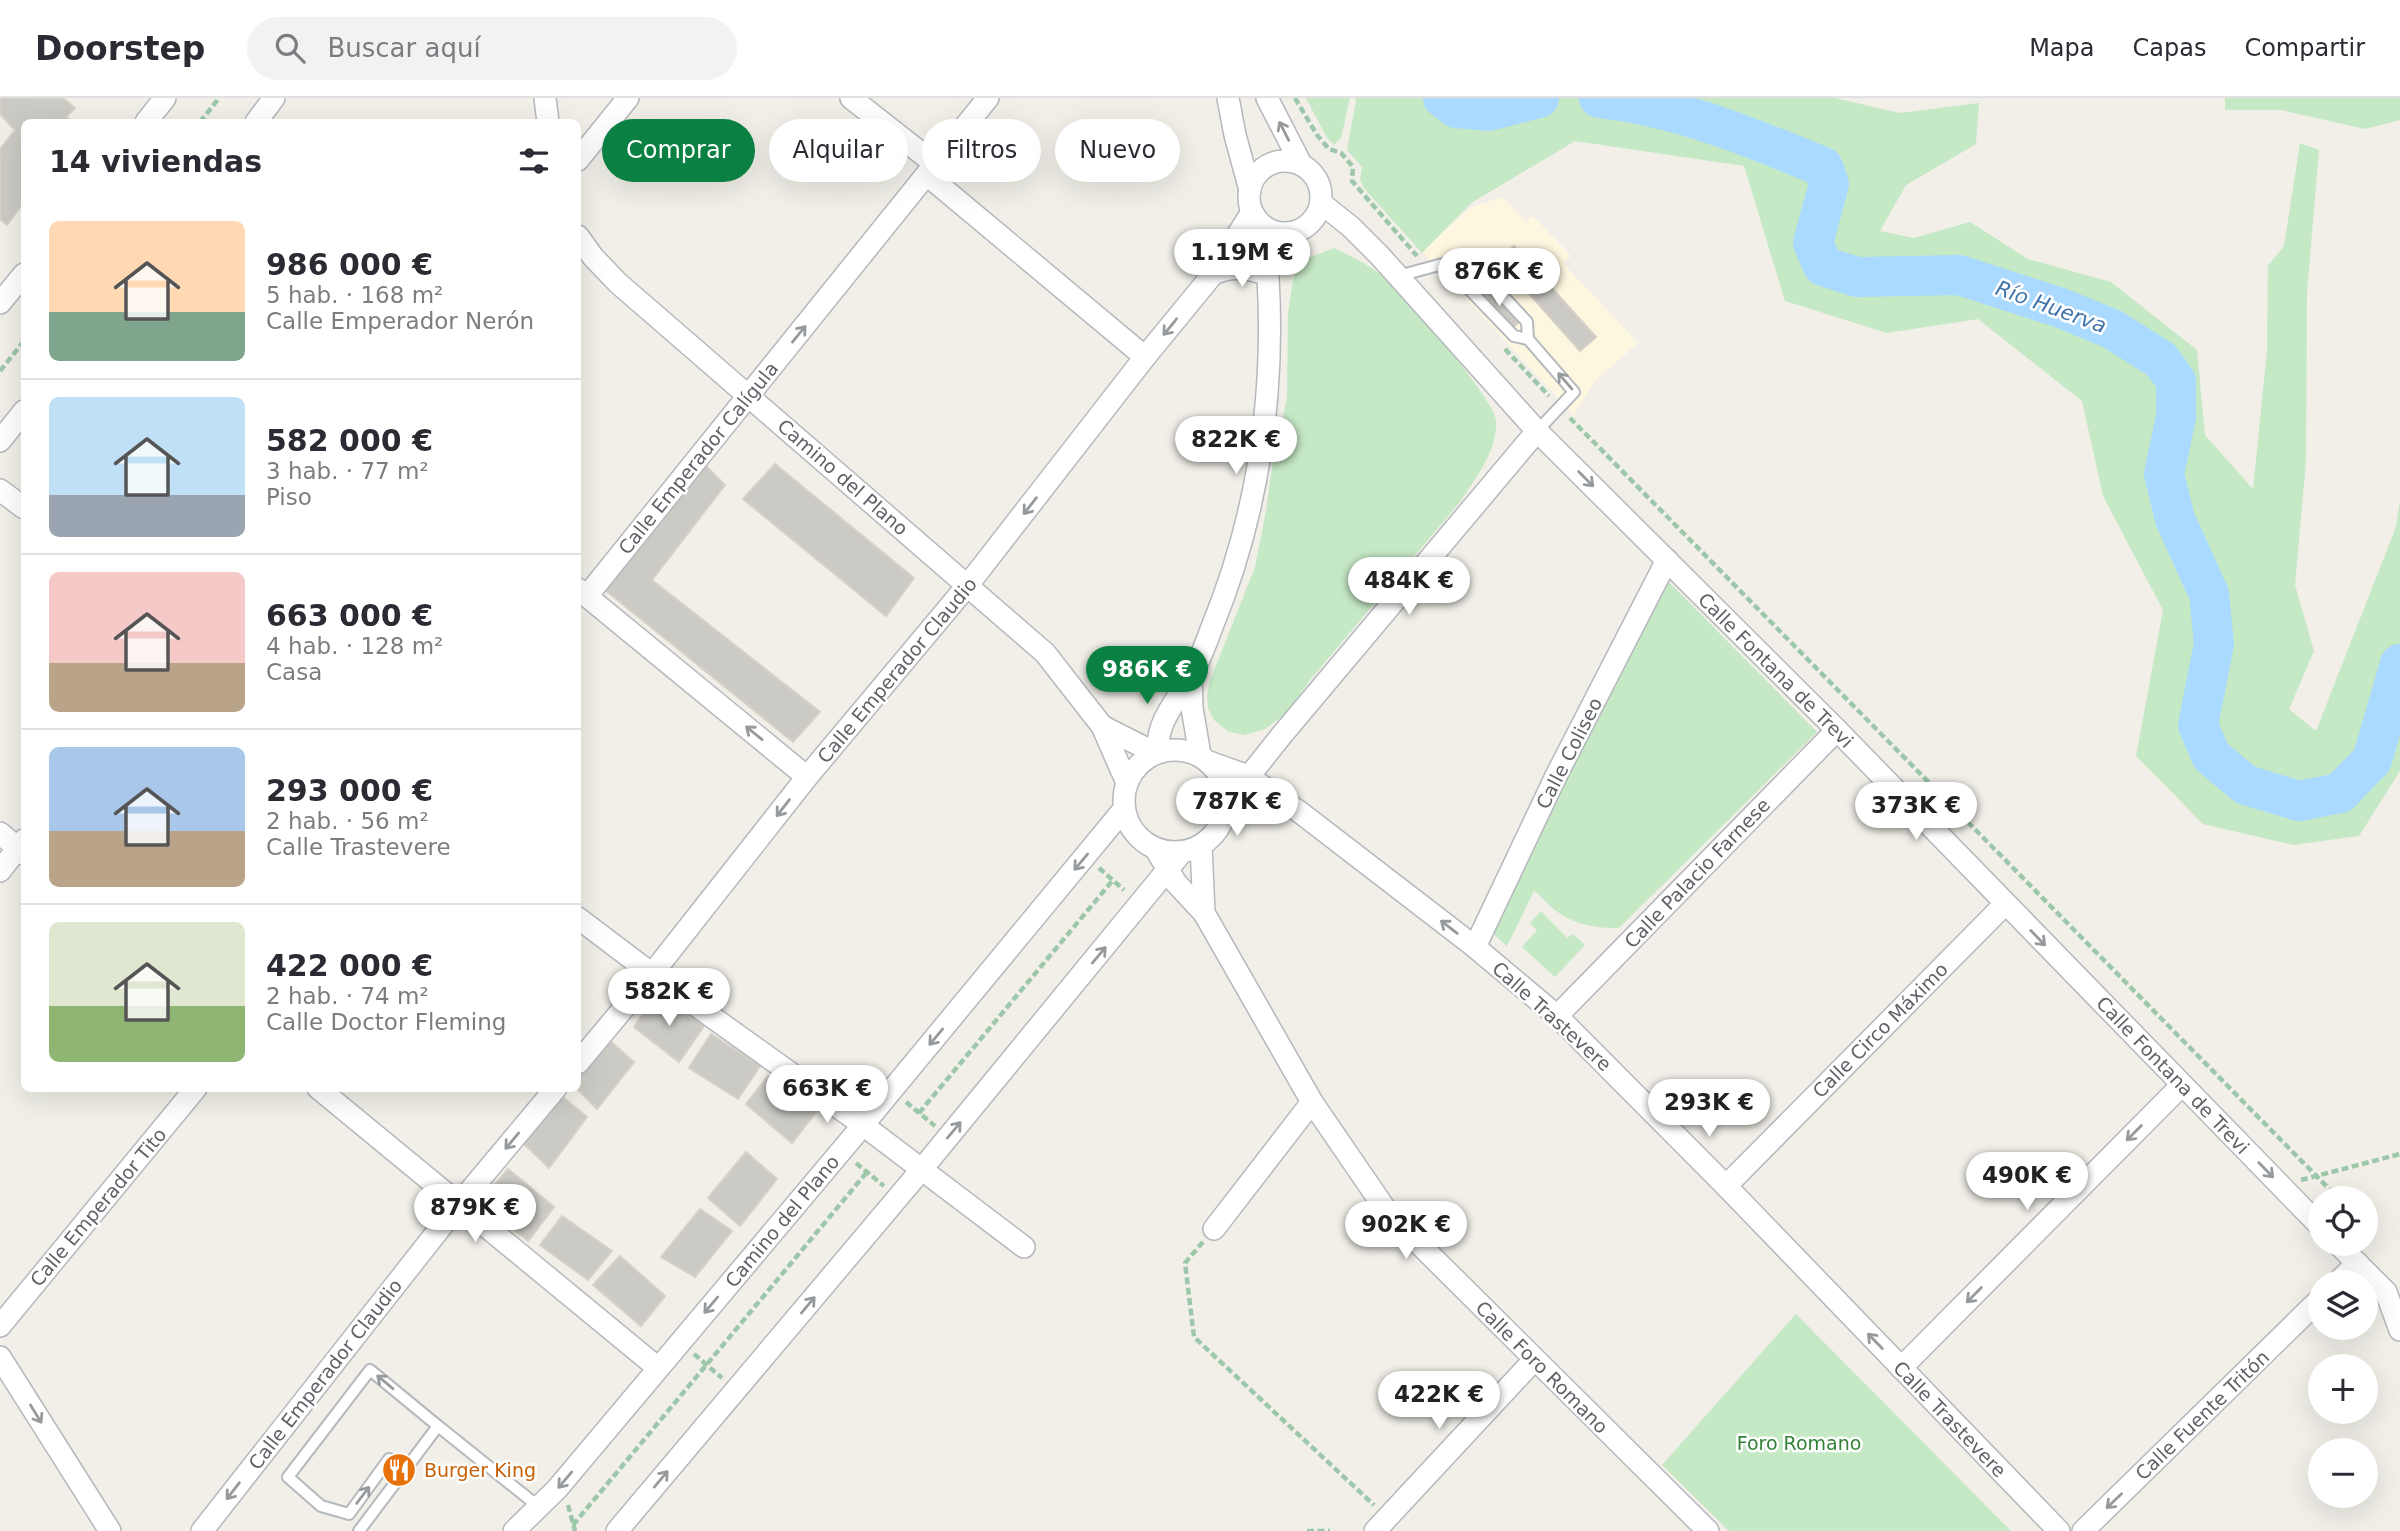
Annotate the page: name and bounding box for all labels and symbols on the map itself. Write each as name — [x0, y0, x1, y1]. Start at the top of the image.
one-way arrow — [1277, 121, 1290, 142]
pin: 1.19M € — [1177, 230, 1307, 289]
pin: 876K € — [1442, 248, 1556, 308]
water label: Río Huerva — [1992, 276, 2110, 338]
one-way arrow — [1162, 318, 1178, 336]
one-way arrow — [792, 325, 807, 343]
street label: Calle Emperador Calígula — [614, 357, 782, 559]
one-way arrow — [1557, 372, 1573, 390]
street label: Camino del Plano — [773, 414, 913, 540]
pin: 822K € — [1179, 416, 1293, 476]
one-way arrow — [1577, 471, 1594, 488]
one-way arrow — [1022, 496, 1037, 515]
pin: 484K € — [1352, 558, 1466, 617]
street label: Calle Emperador Claudio — [813, 573, 981, 767]
street label: Calle Fontana de Trevi — [1694, 588, 1858, 752]
pin: 986K € — [1090, 646, 1204, 706]
street label: Calle Coliseo — [1532, 694, 1606, 812]
one-way arrow — [746, 725, 764, 741]
pin: 787K € — [1180, 778, 1294, 838]
pin: 373K € — [1859, 782, 1973, 842]
street label: Calle Palacio Farnese — [1620, 794, 1774, 952]
one-way arrow — [775, 798, 790, 816]
one-way arrow — [1073, 852, 1089, 870]
one-way arrow — [1440, 920, 1459, 935]
one-way arrow — [2030, 929, 2047, 946]
one-way arrow — [1090, 946, 1106, 964]
street label: Calle Trastevere — [1488, 957, 1616, 1075]
street label: Calle Circo Máximo — [1808, 958, 1952, 1102]
pin: 582K € — [612, 968, 726, 1028]
street label: Calle Fontana de Trevi — [2092, 992, 2254, 1158]
one-way arrow — [928, 1028, 944, 1046]
pin: 663K € — [770, 1066, 884, 1125]
pin: 293K € — [1652, 1080, 1766, 1139]
one-way arrow — [946, 1122, 962, 1140]
street label: Calle Emperador Tito — [25, 1123, 171, 1291]
one-way arrow — [2125, 1124, 2142, 1141]
one-way arrow — [504, 1131, 520, 1149]
street label: Camino del Plano — [720, 1151, 844, 1291]
pin: 490K € — [1970, 1152, 2084, 1212]
one-way arrow — [2257, 1162, 2274, 1179]
pin: 879K € — [418, 1184, 532, 1244]
pin: 902K € — [1349, 1202, 1463, 1261]
street label: Calle Emperador Claudio — [244, 1274, 406, 1474]
one-way arrow — [1965, 1286, 1982, 1303]
one-way arrow — [704, 1296, 719, 1314]
one-way arrow — [800, 1296, 816, 1314]
street label: Calle Foro Romano — [1471, 1296, 1613, 1438]
one-way arrow — [1867, 1333, 1884, 1350]
street label: Calle Fuente Tritón — [2131, 1346, 2273, 1484]
street label: Calle Trastevere — [1889, 1356, 2011, 1482]
pin: 422K € — [1382, 1372, 1496, 1431]
one-way arrow — [377, 1374, 395, 1390]
one-way arrow — [30, 1404, 44, 1424]
park label: Foro Romano — [1737, 1432, 1861, 1454]
restaurant icon: Burger King — [380, 1451, 418, 1489]
place label: Burger King — [424, 1459, 536, 1481]
one-way arrow — [557, 1470, 573, 1488]
one-way arrow — [653, 1470, 669, 1488]
one-way arrow — [226, 1482, 241, 1500]
one-way arrow — [355, 1486, 370, 1504]
one-way arrow — [2106, 1492, 2123, 1509]

